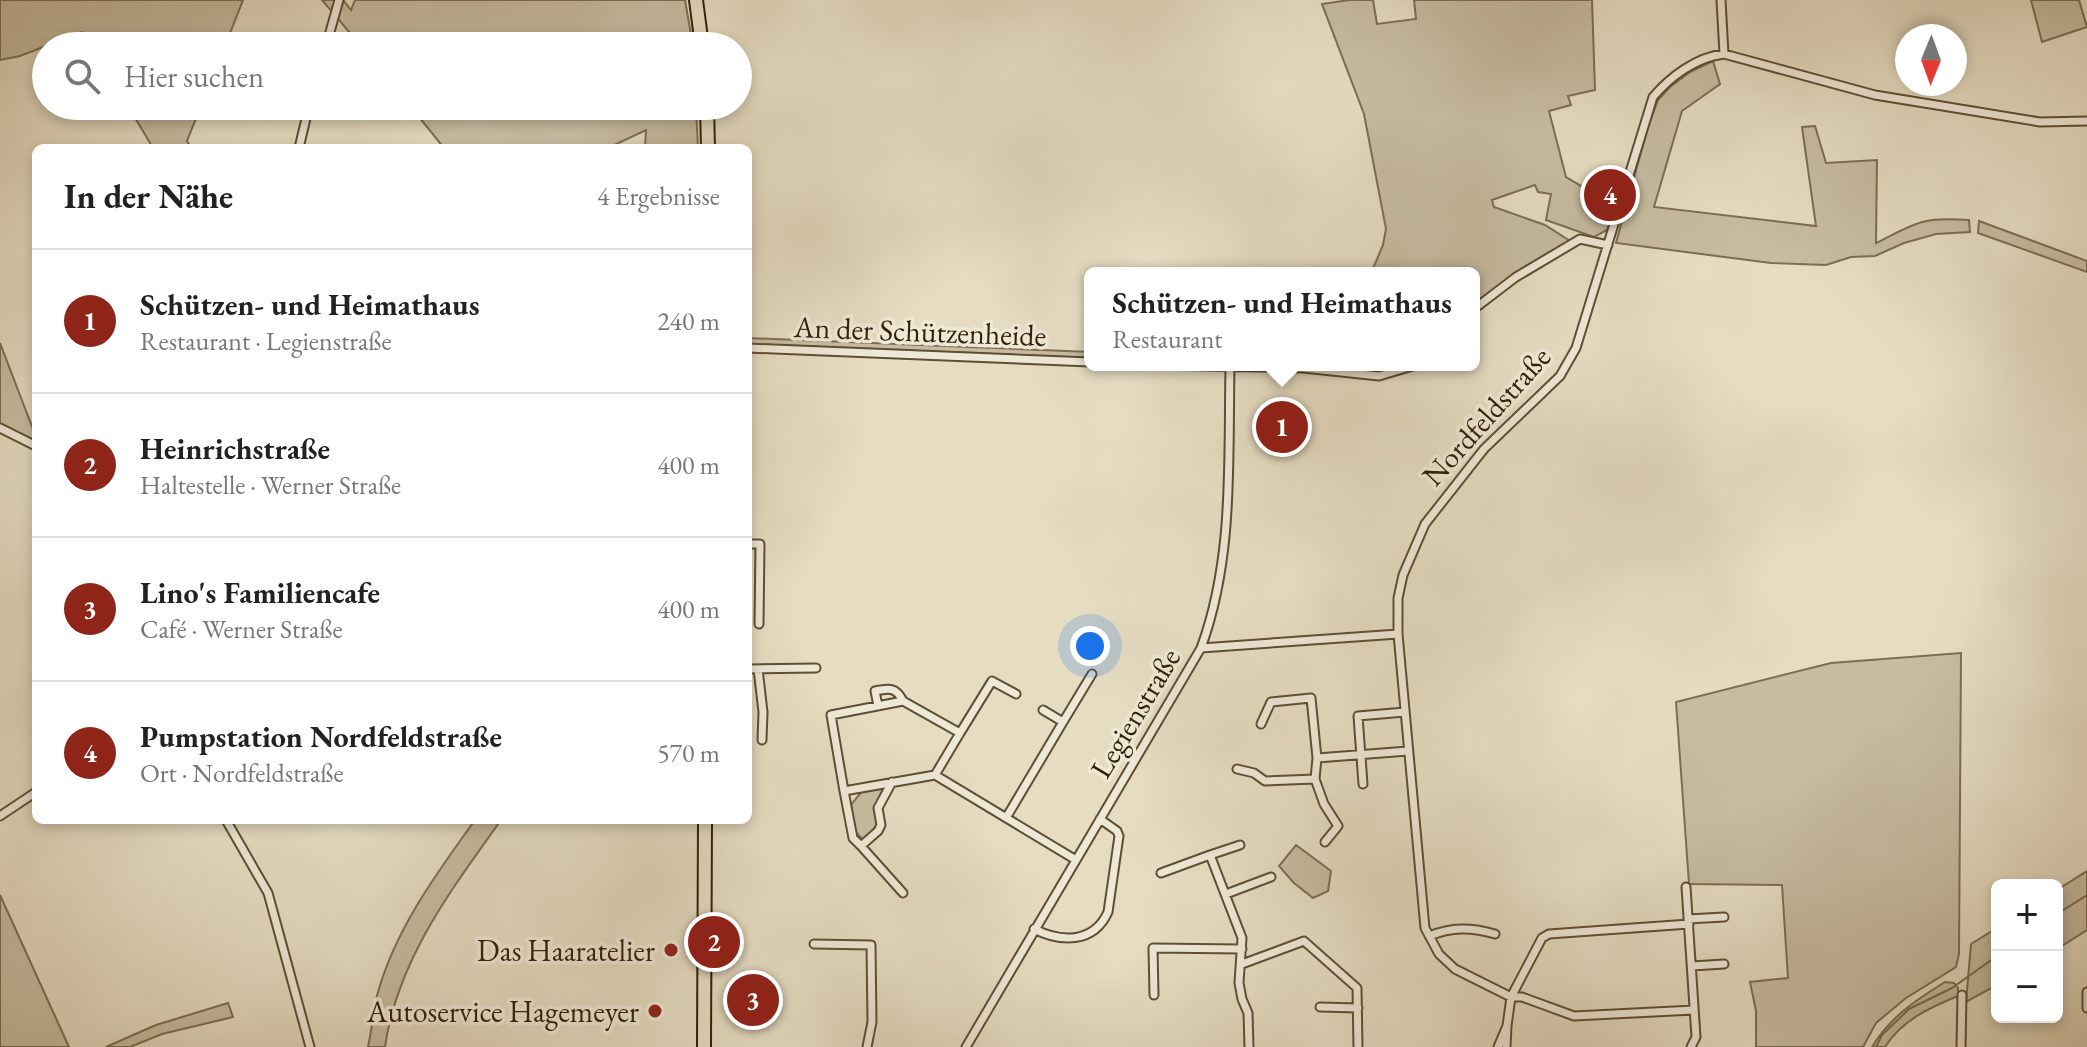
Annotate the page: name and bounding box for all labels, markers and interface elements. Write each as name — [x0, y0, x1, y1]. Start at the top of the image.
north arrow — [1895, 24, 1967, 96]
search box — [32, 32, 752, 120]
icon: search — [60, 54, 104, 98]
text: Hier suchen — [124, 57, 264, 96]
pin: 4 — [1584, 165, 1636, 225]
text: In der Nähe — [64, 174, 233, 218]
text: 4 Ergebnisse — [597, 179, 720, 213]
popup — [1084, 267, 1480, 371]
text: Schützen- und Heimathaus — [1112, 283, 1452, 322]
text: Schützen- und Heimathaus — [140, 285, 479, 324]
text: 1 — [83, 304, 97, 338]
text: 240 m — [657, 304, 720, 338]
street label: An der Schützenheide — [792, 307, 1047, 355]
text: Restaurant — [1112, 322, 1223, 356]
text: Restaurant · Legienstraße — [140, 324, 392, 358]
street label: Nordfeldstraße — [1413, 338, 1559, 494]
pin: 1 — [1256, 397, 1308, 457]
text: Heinrichstraße — [140, 429, 330, 468]
text: 2 — [83, 448, 97, 482]
text: 400 m — [657, 448, 720, 482]
text: Haltestelle · Werner Straße — [140, 468, 401, 502]
text: Lino's Familiencafe — [140, 573, 380, 612]
text: 3 — [83, 592, 97, 626]
text: 400 m — [657, 592, 720, 626]
text: Café · Werner Straße — [140, 612, 343, 646]
your location — [1070, 626, 1110, 666]
street label: Legienstraße — [1081, 641, 1189, 785]
text: Pumpstation Nordfeldstraße — [140, 717, 502, 756]
text: 4 — [83, 736, 97, 770]
text: 570 m — [657, 736, 720, 770]
text: Ort · Nordfeldstraße — [140, 756, 344, 790]
map controls — [1991, 879, 2063, 1023]
button: + — [1991, 879, 2063, 951]
pin: 2 — [688, 912, 740, 972]
place label: Das Haaratelier — [477, 931, 655, 970]
marker: Das Haaratelier — [662, 941, 680, 959]
button: − — [1991, 951, 2063, 1023]
pin: 3 — [727, 970, 779, 1030]
place label: Autoservice Hagemeyer — [366, 992, 639, 1031]
marker: Autoservice Hagemeyer — [646, 1002, 664, 1020]

